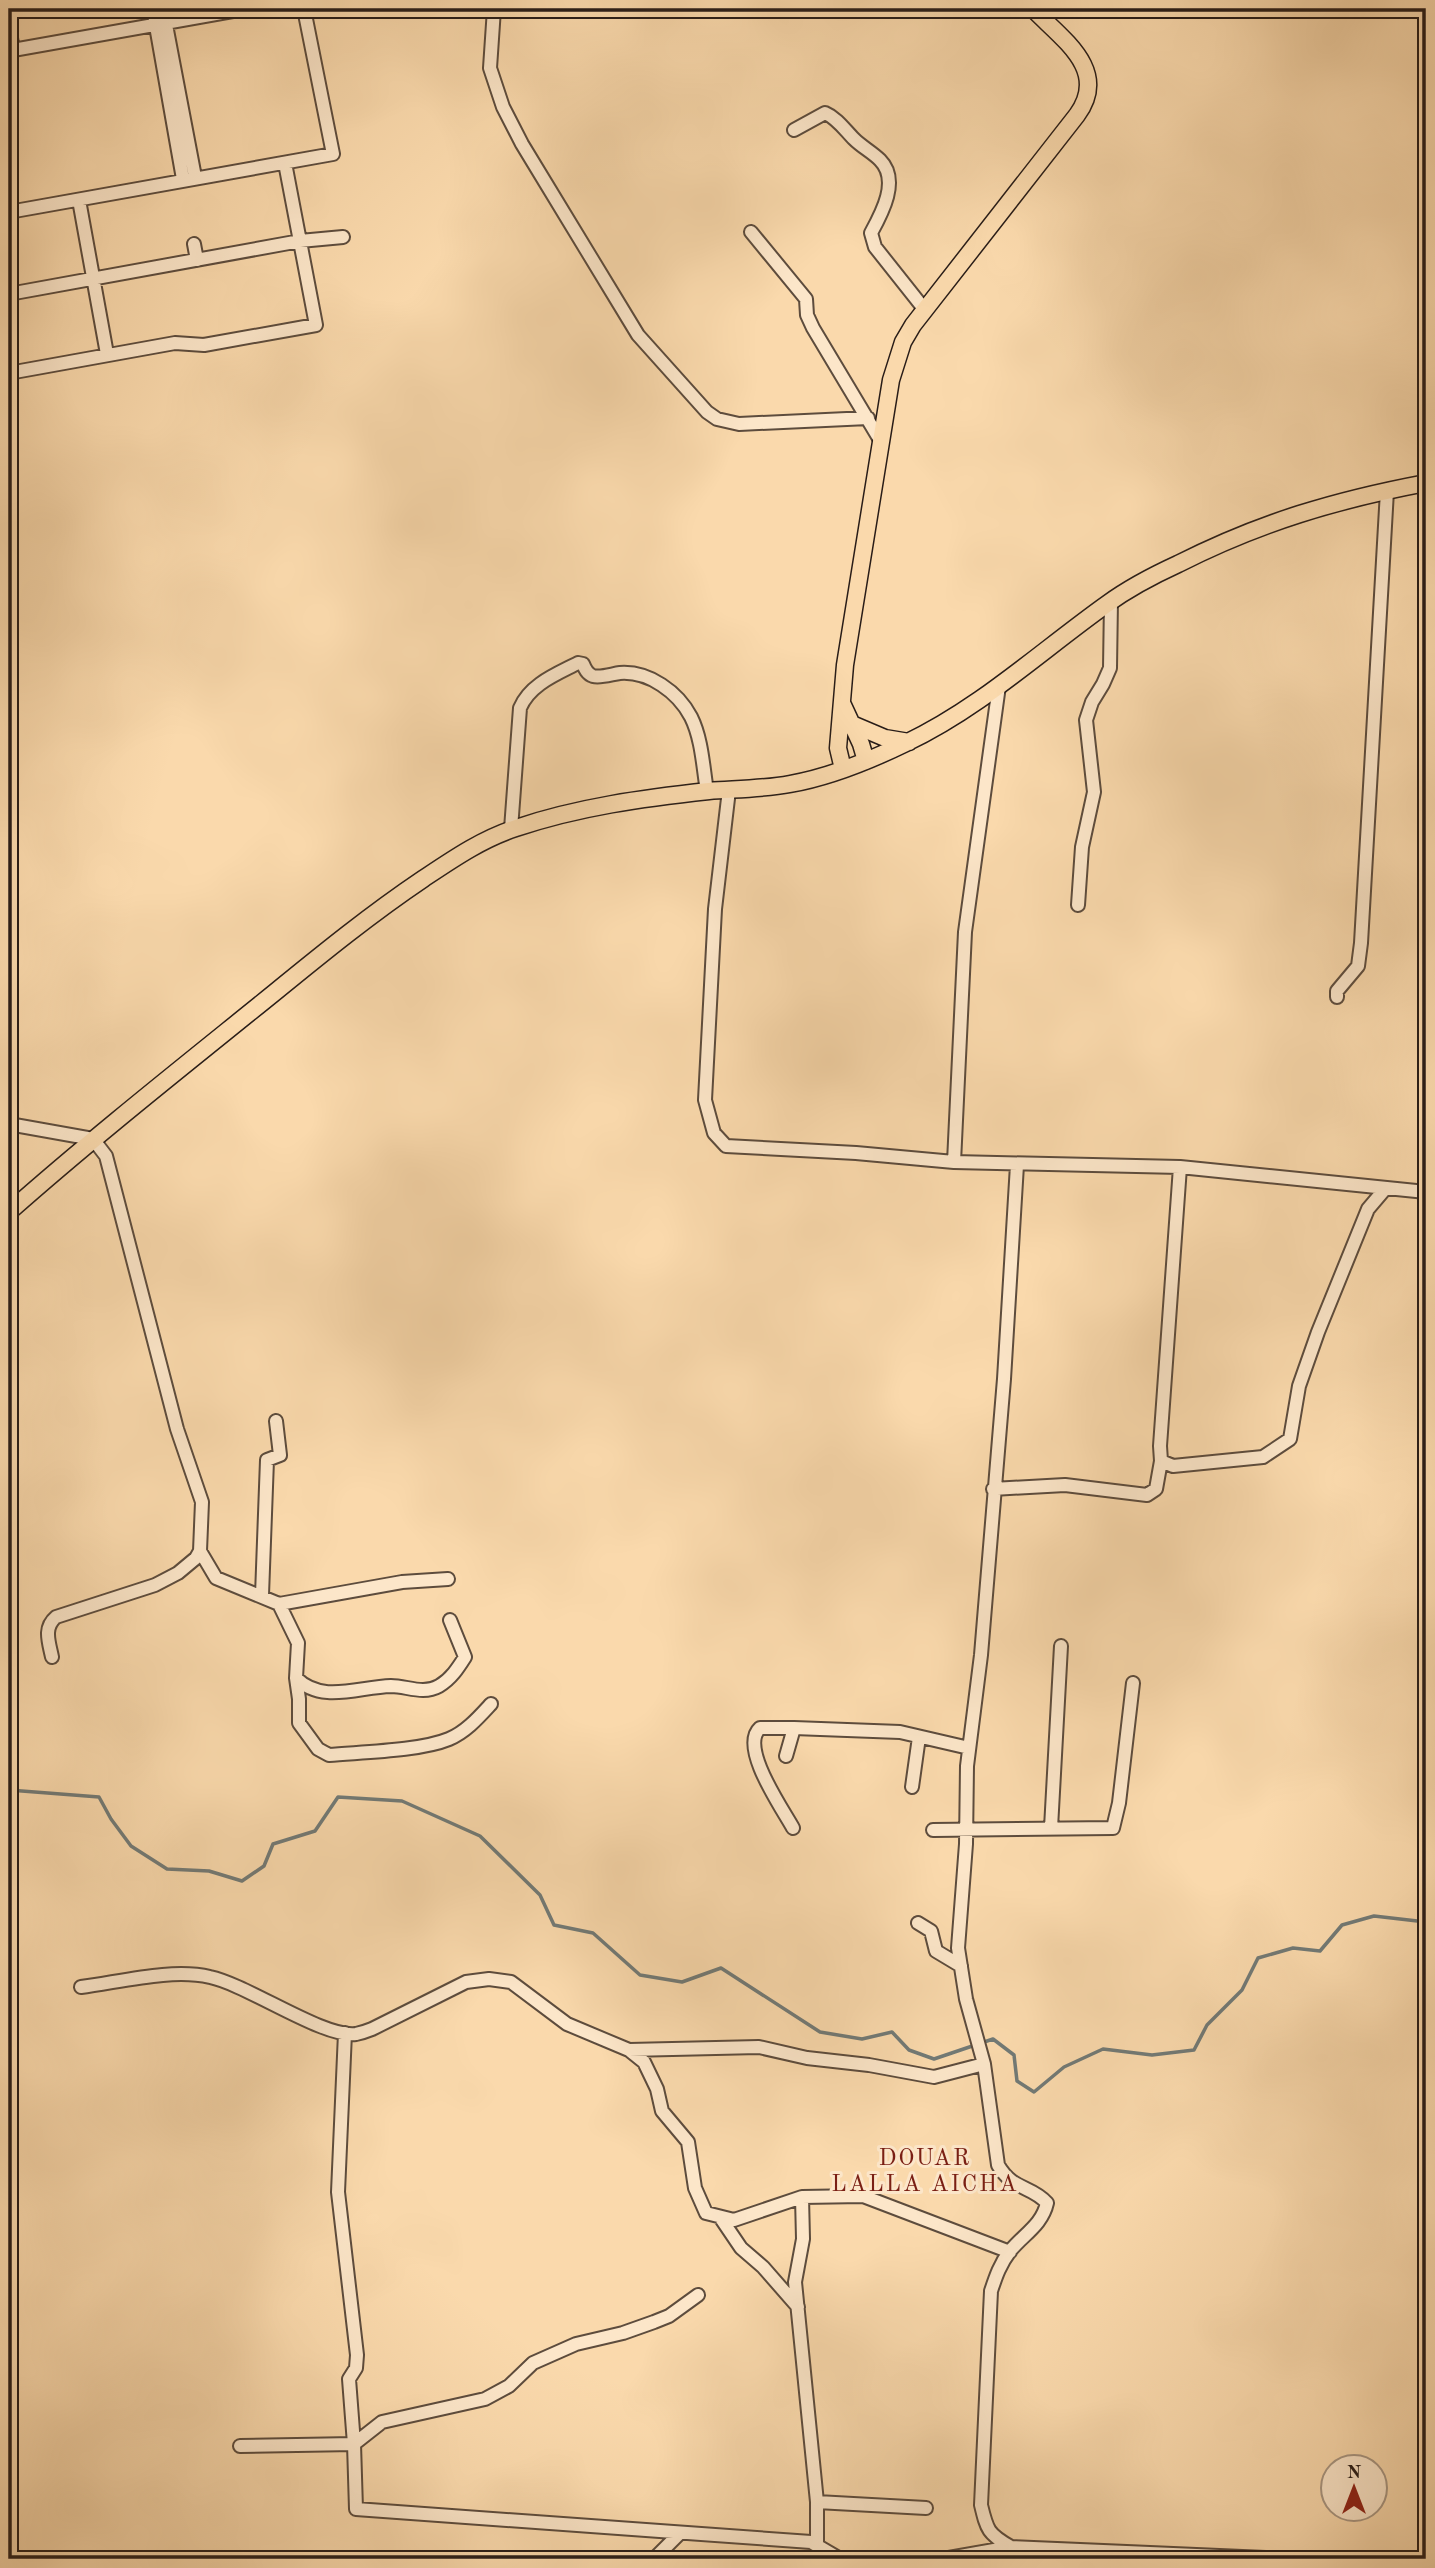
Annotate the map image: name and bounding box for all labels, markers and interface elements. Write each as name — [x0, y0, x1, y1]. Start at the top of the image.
district label: DOUAR LALLA AICHA — [831, 2147, 1019, 2196]
north arrow — [1320, 2452, 1390, 2522]
text: N — [1347, 2464, 1362, 2483]

